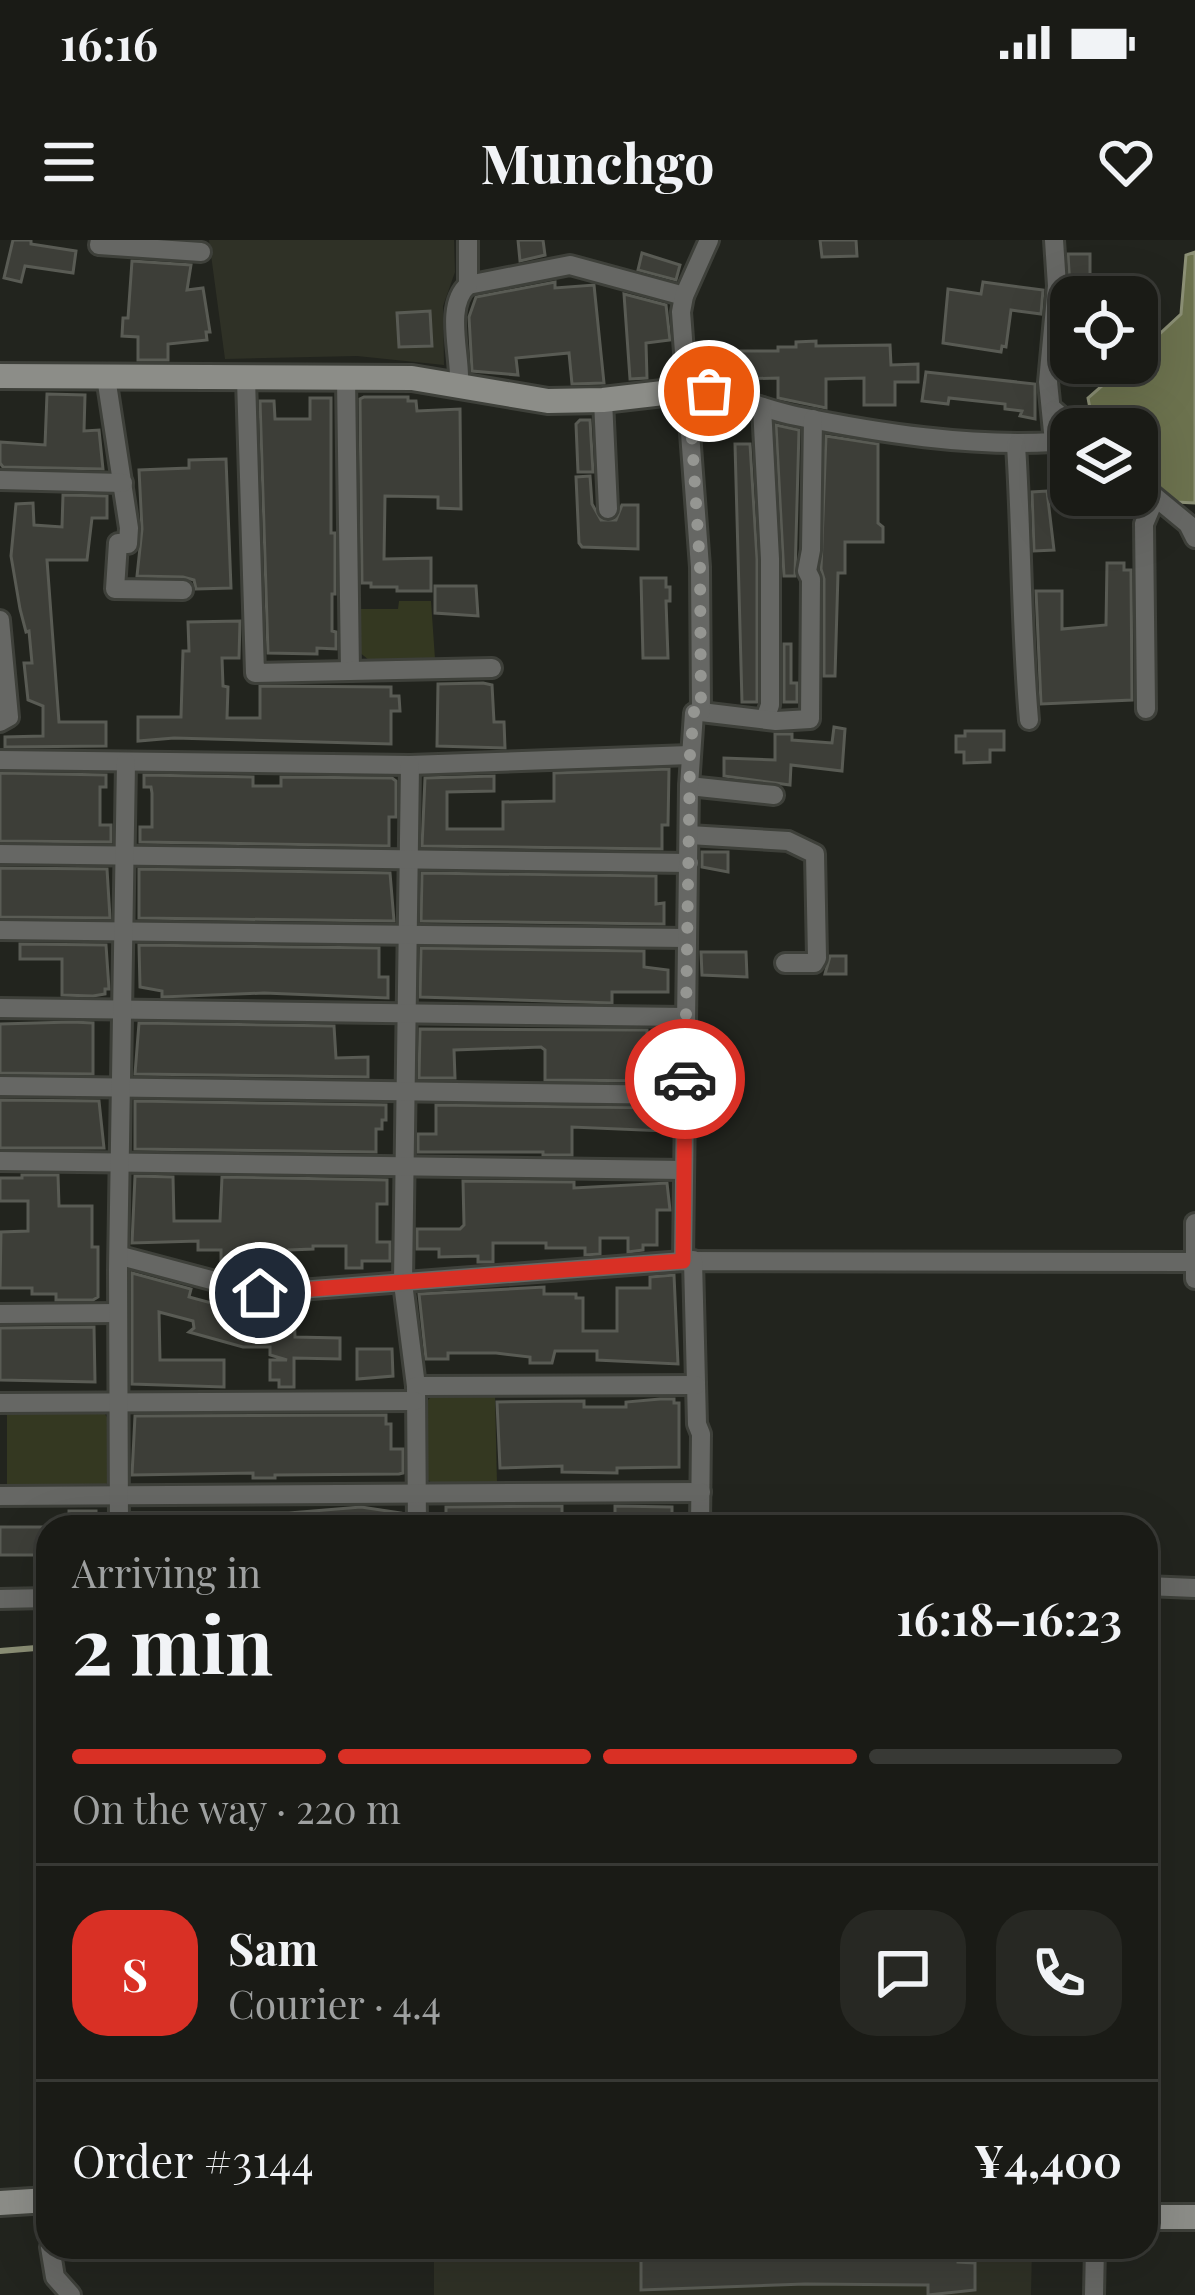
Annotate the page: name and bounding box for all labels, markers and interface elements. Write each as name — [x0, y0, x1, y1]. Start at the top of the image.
text: 16:16 — [60, 12, 158, 72]
text: Munchgo — [480, 126, 715, 198]
icon: menu — [36, 129, 102, 195]
icon: heart — [1093, 129, 1159, 195]
map controls — [1050, 276, 1158, 516]
button: locate — [1050, 276, 1158, 384]
pin — [658, 340, 760, 442]
icon: bag — [676, 358, 742, 424]
button: layers — [1050, 408, 1158, 516]
courier — [625, 1019, 745, 1139]
icon: car — [652, 1046, 718, 1112]
pin — [209, 1242, 311, 1344]
icon: home — [227, 1260, 293, 1326]
text: Arriving in — [72, 1546, 261, 1598]
text: 16:18–16:23 — [896, 1587, 1122, 1647]
text: 2 min — [72, 1591, 273, 1695]
text: On the way · 220 m — [72, 1782, 401, 1834]
button: chat — [840, 1910, 966, 2036]
button: phone — [996, 1910, 1122, 2036]
text: Sam — [228, 1917, 318, 1977]
text: S — [122, 1943, 148, 2003]
text: Courier · 4.4 — [228, 1977, 441, 2029]
text: Order #3144 — [72, 2129, 314, 2189]
text: ¥4,400 — [974, 2129, 1122, 2189]

